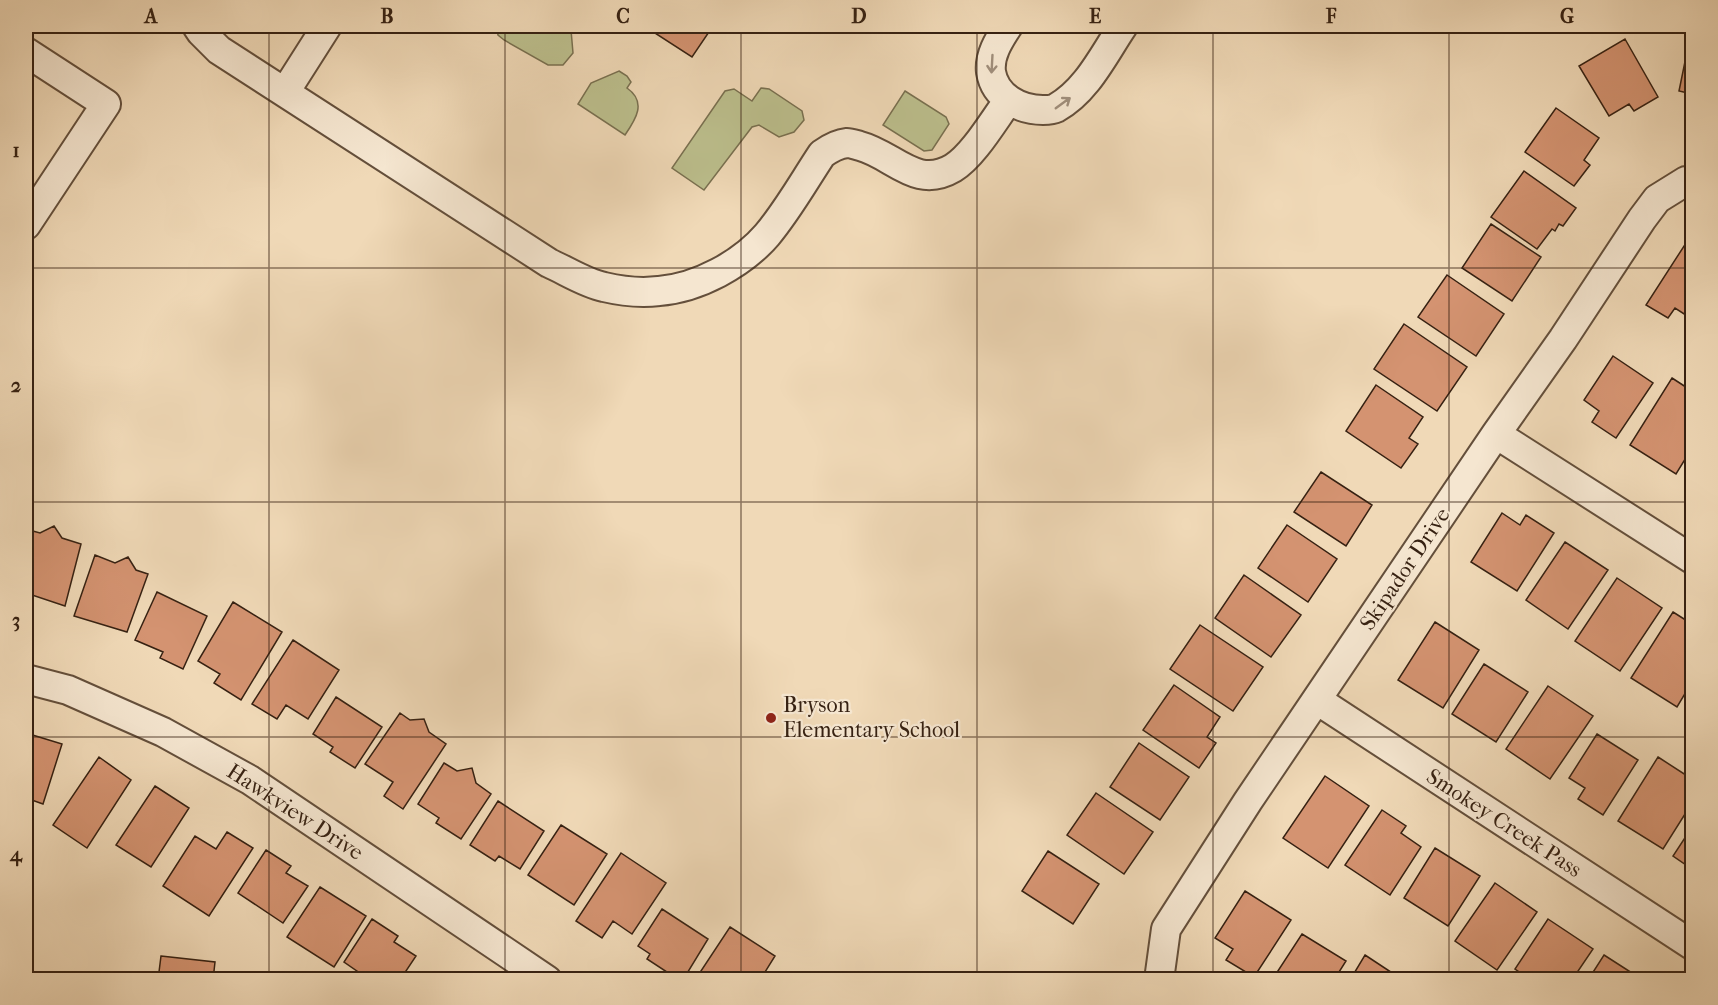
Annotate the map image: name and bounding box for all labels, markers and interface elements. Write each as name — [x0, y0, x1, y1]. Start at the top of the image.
text: A — [143, 5, 159, 28]
text: B — [380, 5, 394, 28]
text: C — [616, 5, 630, 28]
text: D — [851, 5, 867, 28]
text: E — [1089, 5, 1101, 28]
text: F — [1325, 5, 1337, 28]
text: G — [1560, 5, 1574, 28]
one-way arrow — [987, 53, 998, 73]
one-way arrow — [1054, 97, 1070, 109]
text: 1 — [12, 139, 20, 162]
text: 2 — [11, 374, 21, 397]
street label: Skipador Drive — [1354, 503, 1456, 635]
text: 3 — [12, 609, 20, 632]
place label: Bryson Elementary School — [783, 692, 960, 743]
marker: Bryson Elementary School — [764, 711, 778, 725]
street label: Hawkview Drive — [222, 758, 368, 866]
street label: Smokey Creek Pass — [1422, 763, 1586, 883]
text: 4 — [9, 843, 23, 867]

